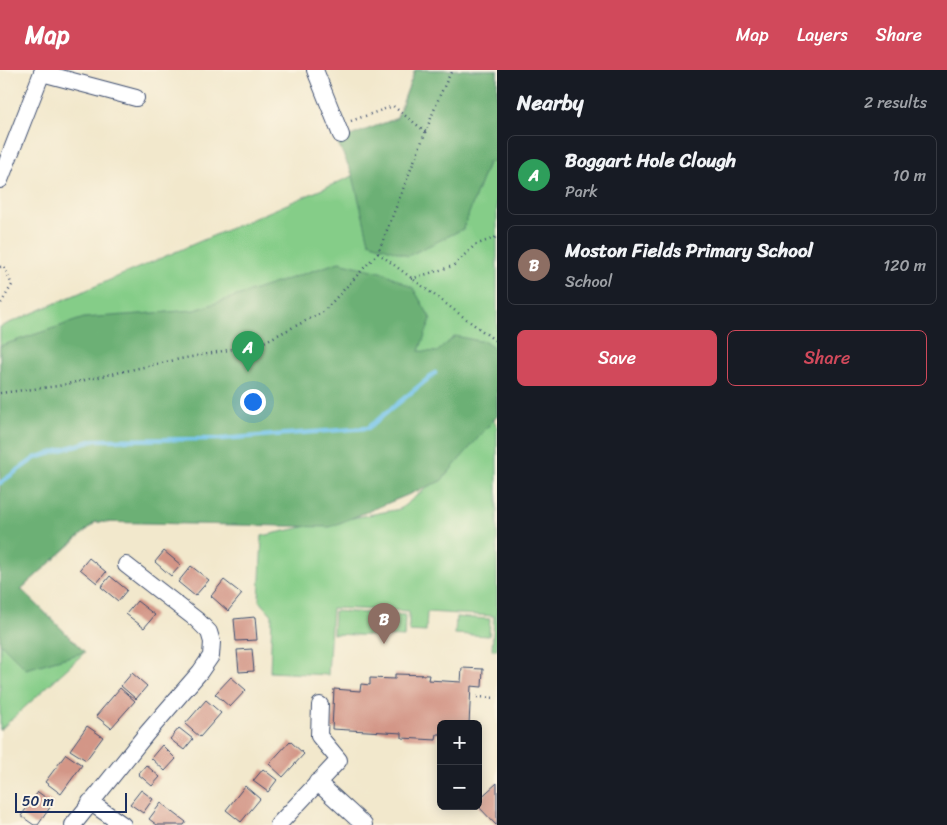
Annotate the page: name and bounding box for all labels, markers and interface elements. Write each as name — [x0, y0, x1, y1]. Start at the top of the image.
text: Map — [25, 14, 69, 56]
text: Map — [736, 19, 769, 51]
text: Layers — [797, 19, 848, 51]
text: Share — [876, 19, 922, 51]
text: Nearby — [517, 84, 583, 122]
text: 2 results — [864, 88, 927, 117]
text: Boggart Hole Clough — [565, 144, 736, 177]
text: A — [529, 161, 539, 190]
text: 10 m — [893, 161, 926, 190]
text: Park — [565, 177, 598, 206]
text: Moston Fields Primary School — [565, 234, 813, 267]
text: B — [529, 251, 539, 280]
text: 120 m — [883, 251, 926, 280]
text: School — [565, 267, 612, 296]
button: Save — [517, 330, 717, 386]
button: Share — [727, 330, 927, 386]
pin: A — [232, 331, 264, 372]
your location — [240, 389, 266, 415]
pin: B — [368, 603, 400, 644]
map controls — [437, 720, 482, 810]
button: + — [437, 720, 482, 765]
button: − — [437, 765, 482, 810]
text: 50 m — [22, 789, 54, 814]
scale bar — [15, 790, 128, 813]

